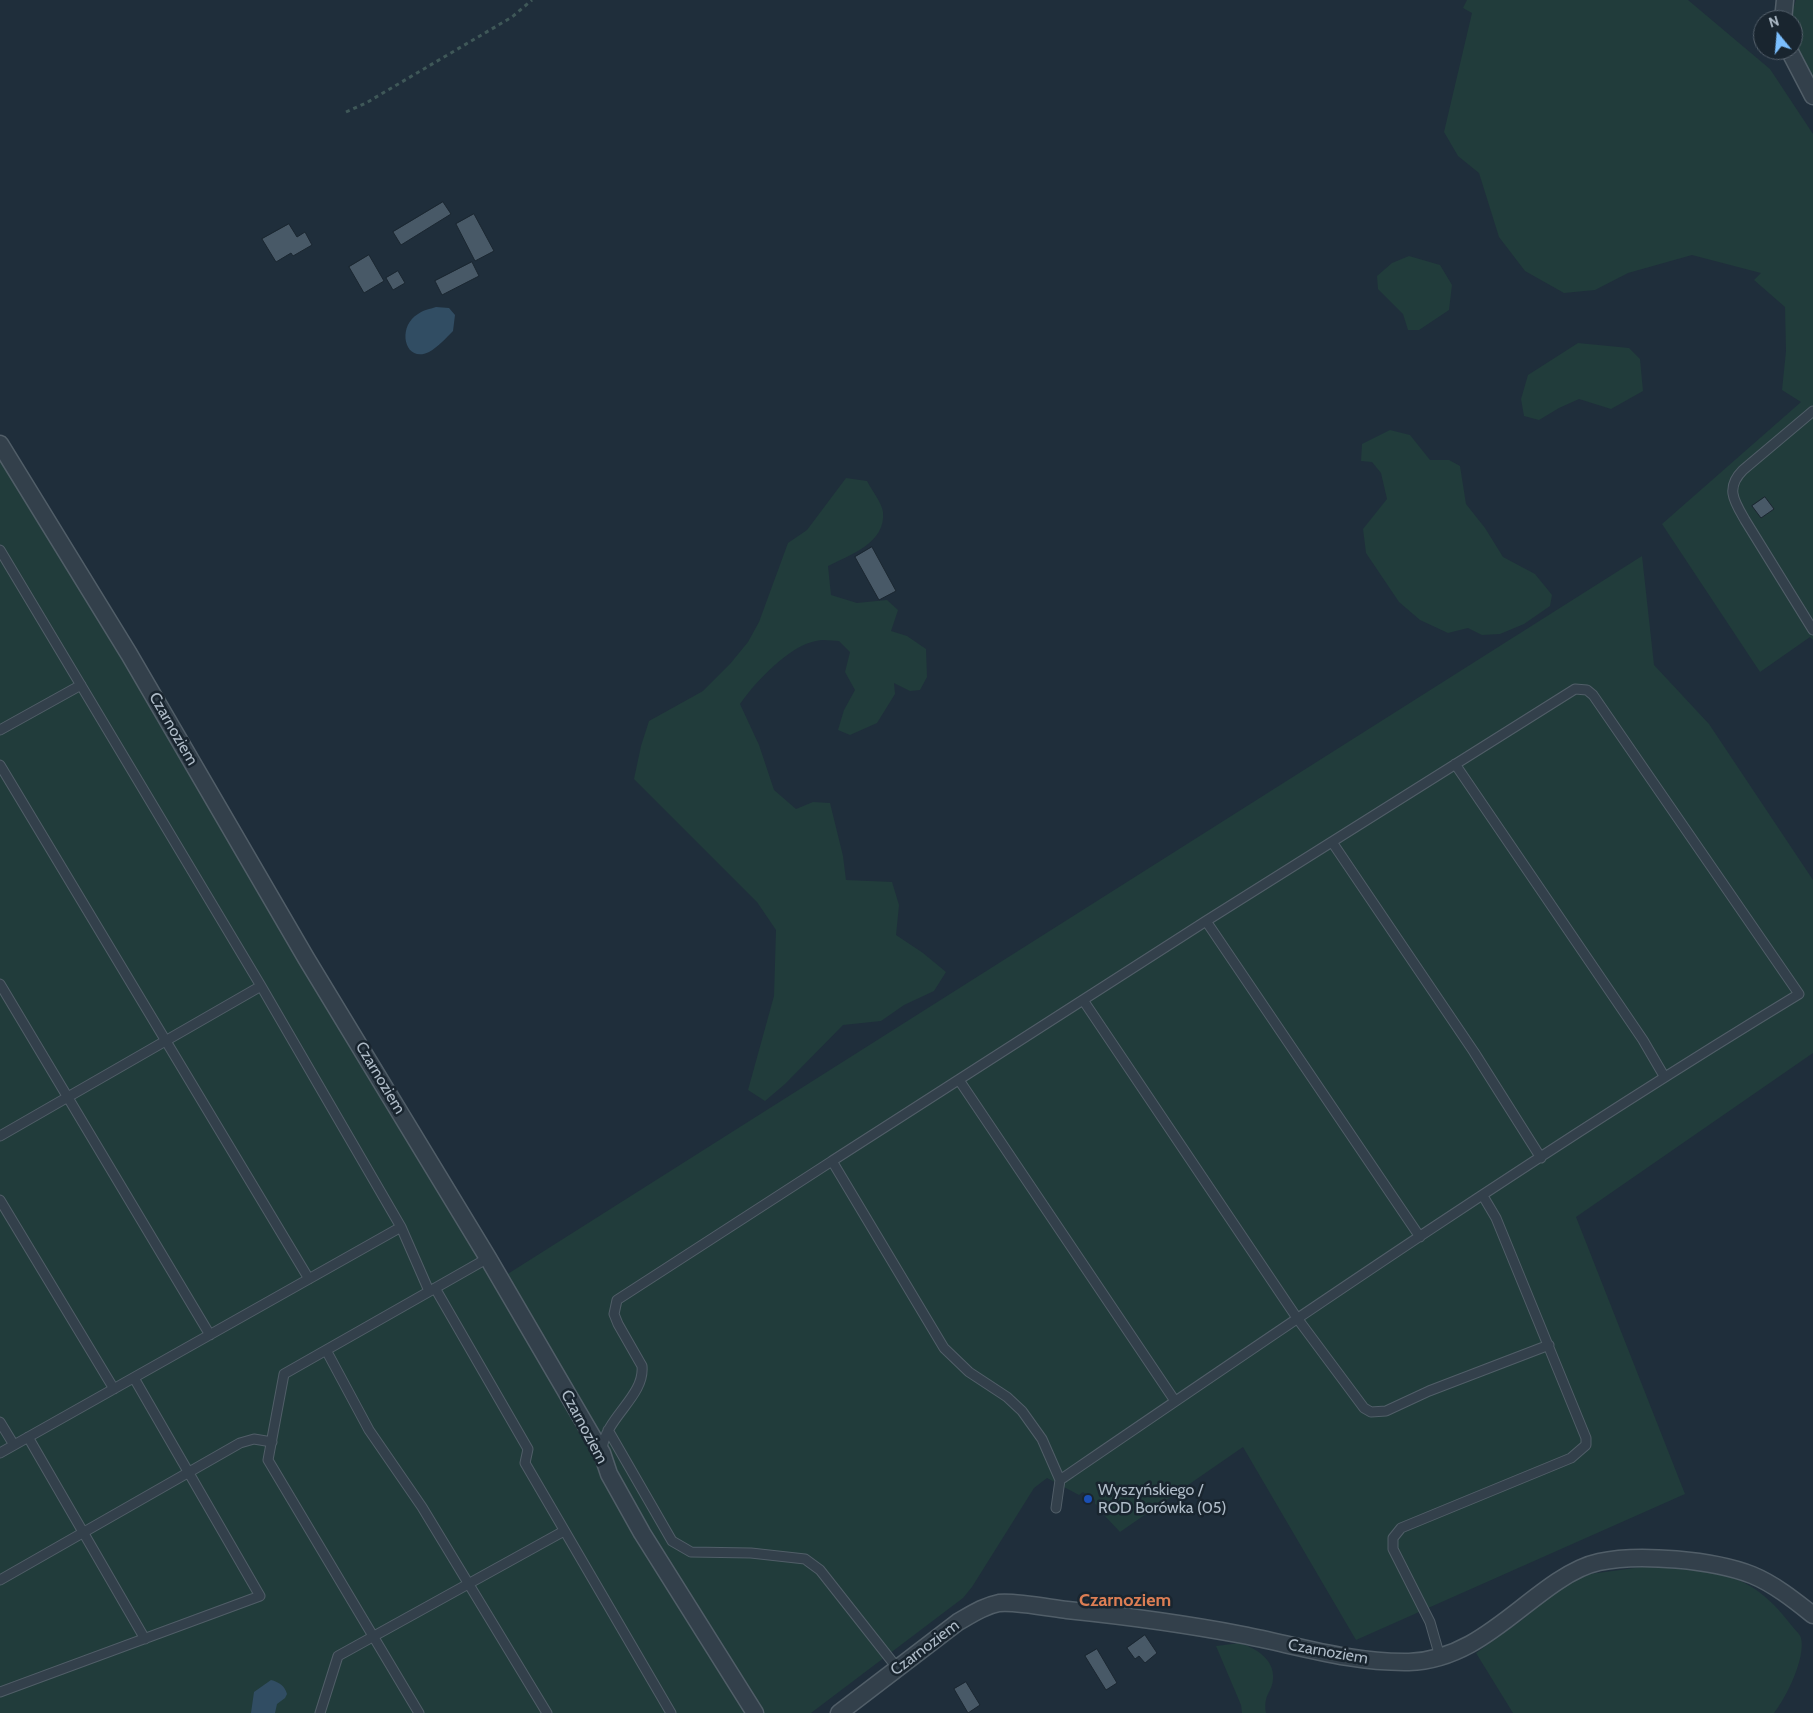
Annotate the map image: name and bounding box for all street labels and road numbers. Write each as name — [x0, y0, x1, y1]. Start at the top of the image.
street label: Czarnoziem — [144, 689, 202, 769]
street label: Czarnoziem — [351, 1038, 409, 1118]
street label: Czarnoziem — [557, 1387, 611, 1467]
street label: Czarnoziem — [887, 1616, 963, 1680]
street label: Czarnoziem — [1287, 1636, 1369, 1668]

